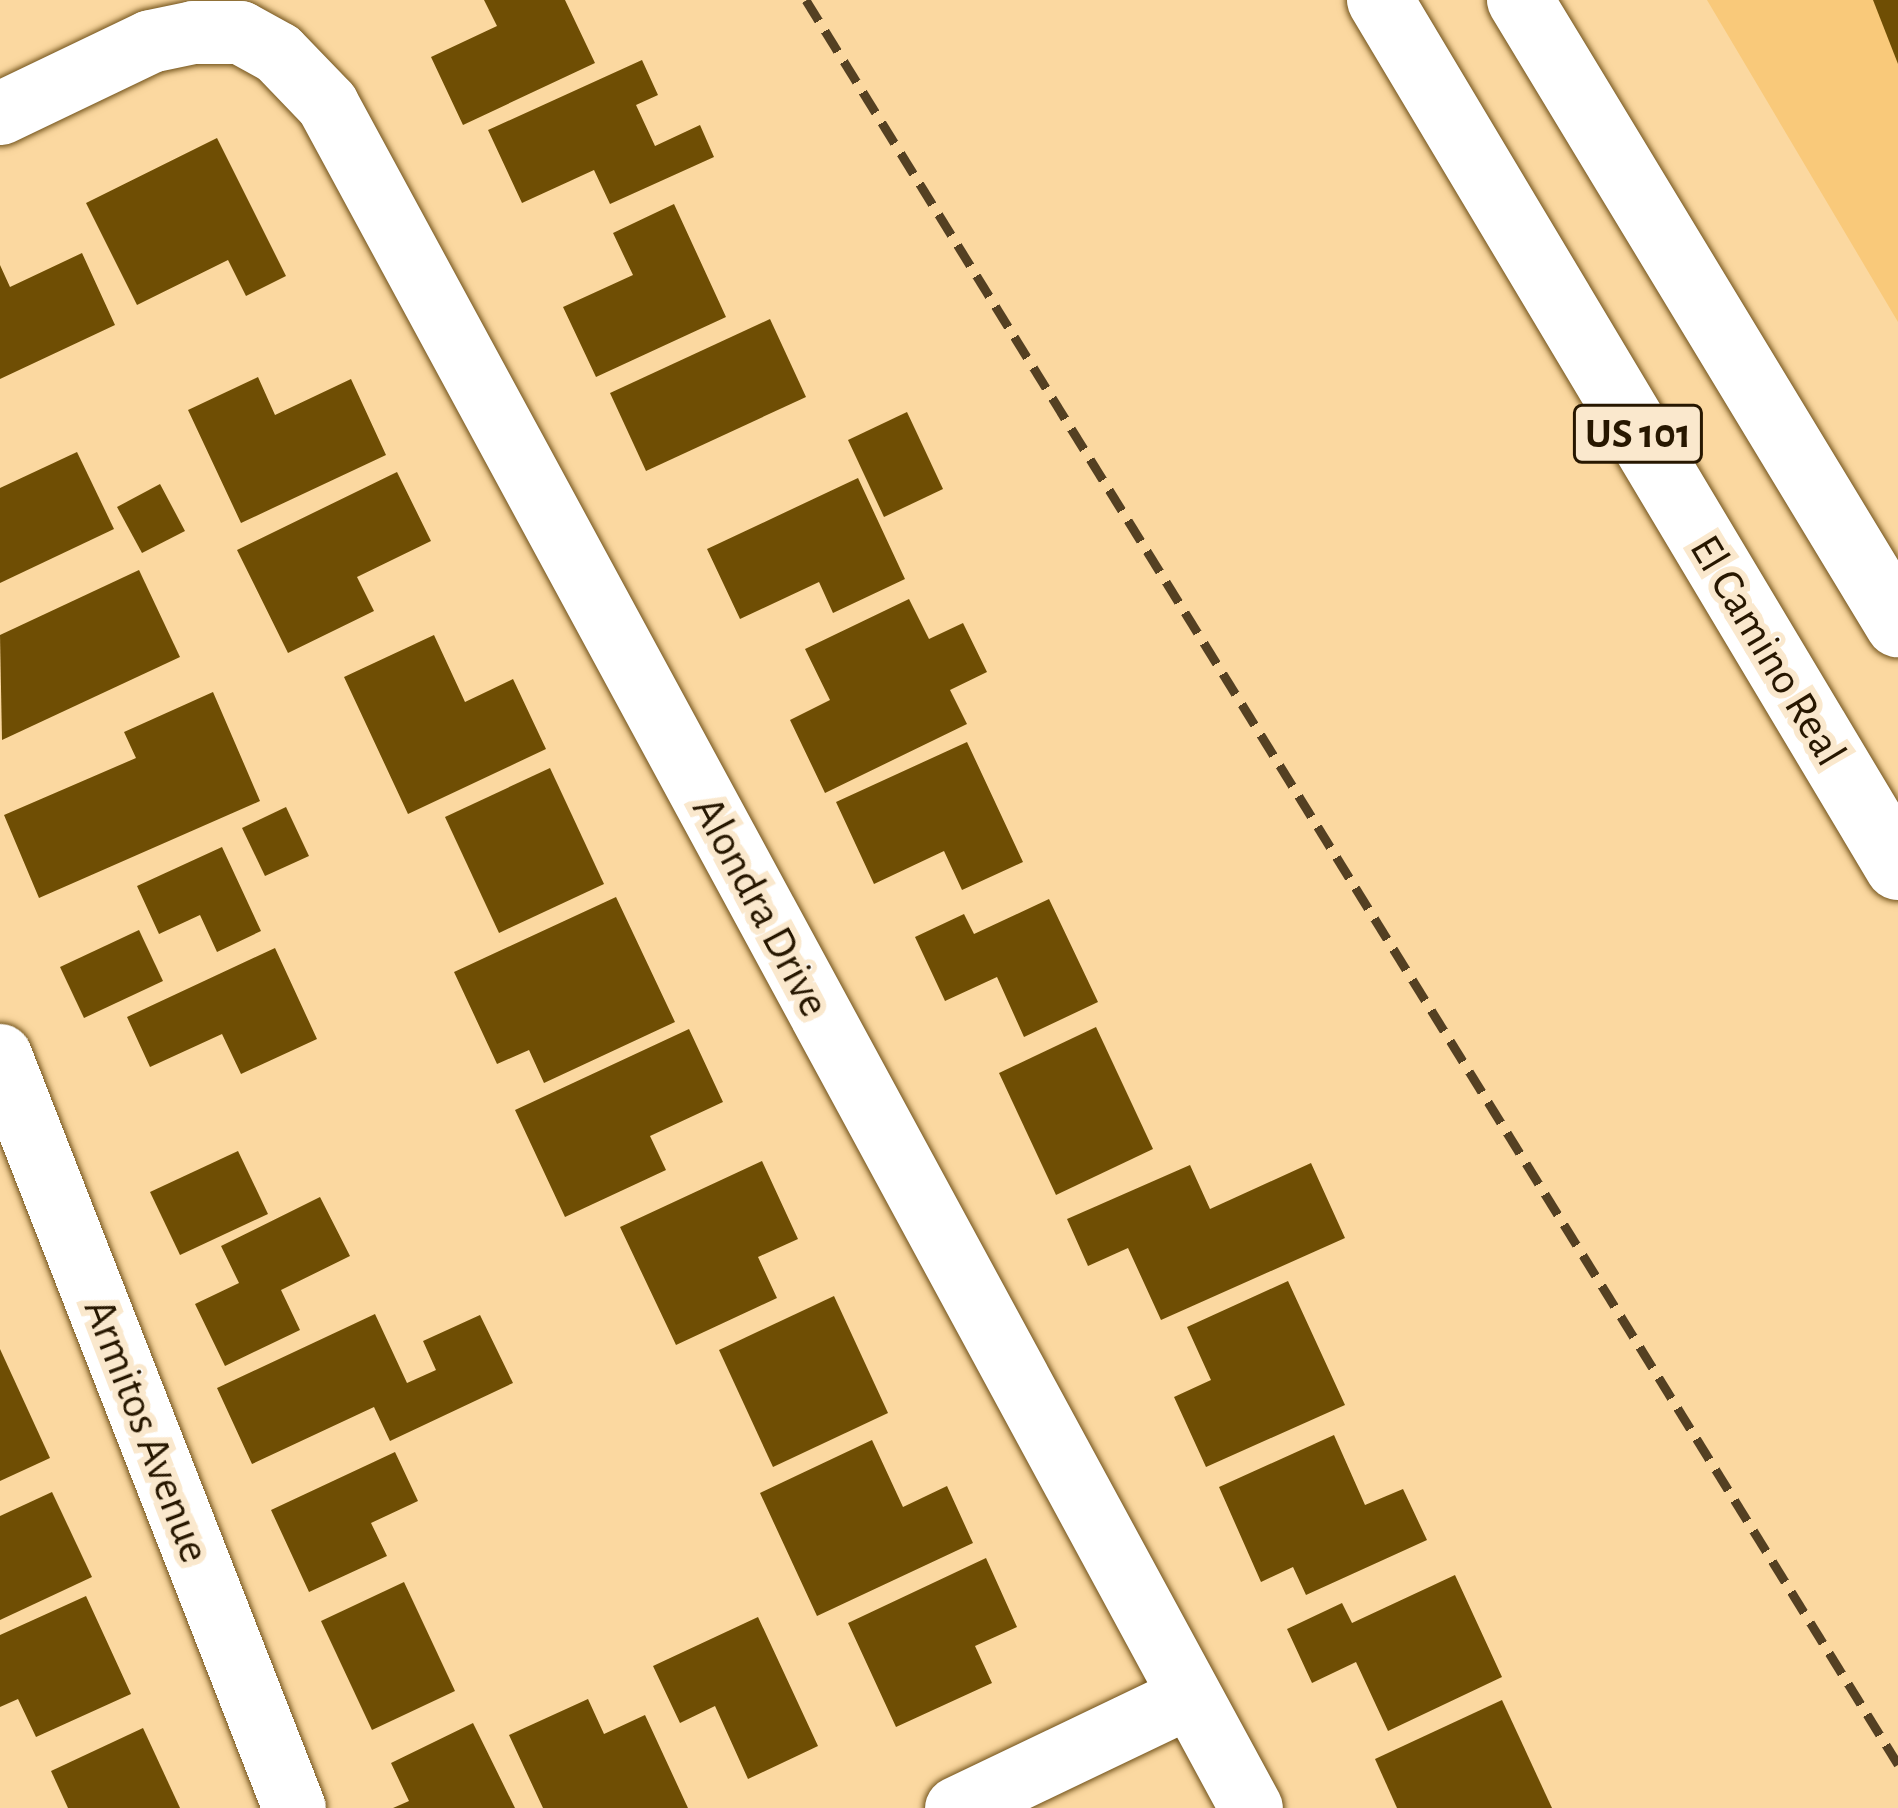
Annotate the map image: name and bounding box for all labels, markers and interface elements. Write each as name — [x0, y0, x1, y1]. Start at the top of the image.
road number: US 101 — [1572, 398, 1704, 470]
street label: El Camino Real — [1677, 526, 1857, 776]
street label: Alondra Drive — [680, 788, 840, 1026]
street label: Armitos Avenue — [71, 1292, 221, 1570]

